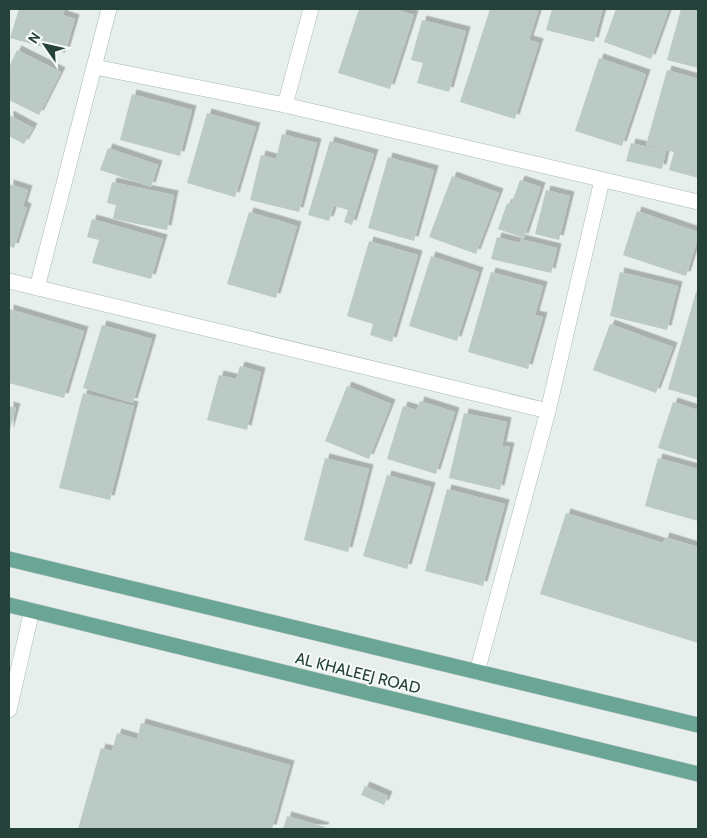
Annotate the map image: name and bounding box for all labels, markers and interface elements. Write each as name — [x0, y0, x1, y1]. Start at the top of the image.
north arrow — [20, 20, 70, 70]
text: N — [24, 29, 44, 47]
street label: AL KHALEEJ ROAD — [293, 648, 423, 698]

